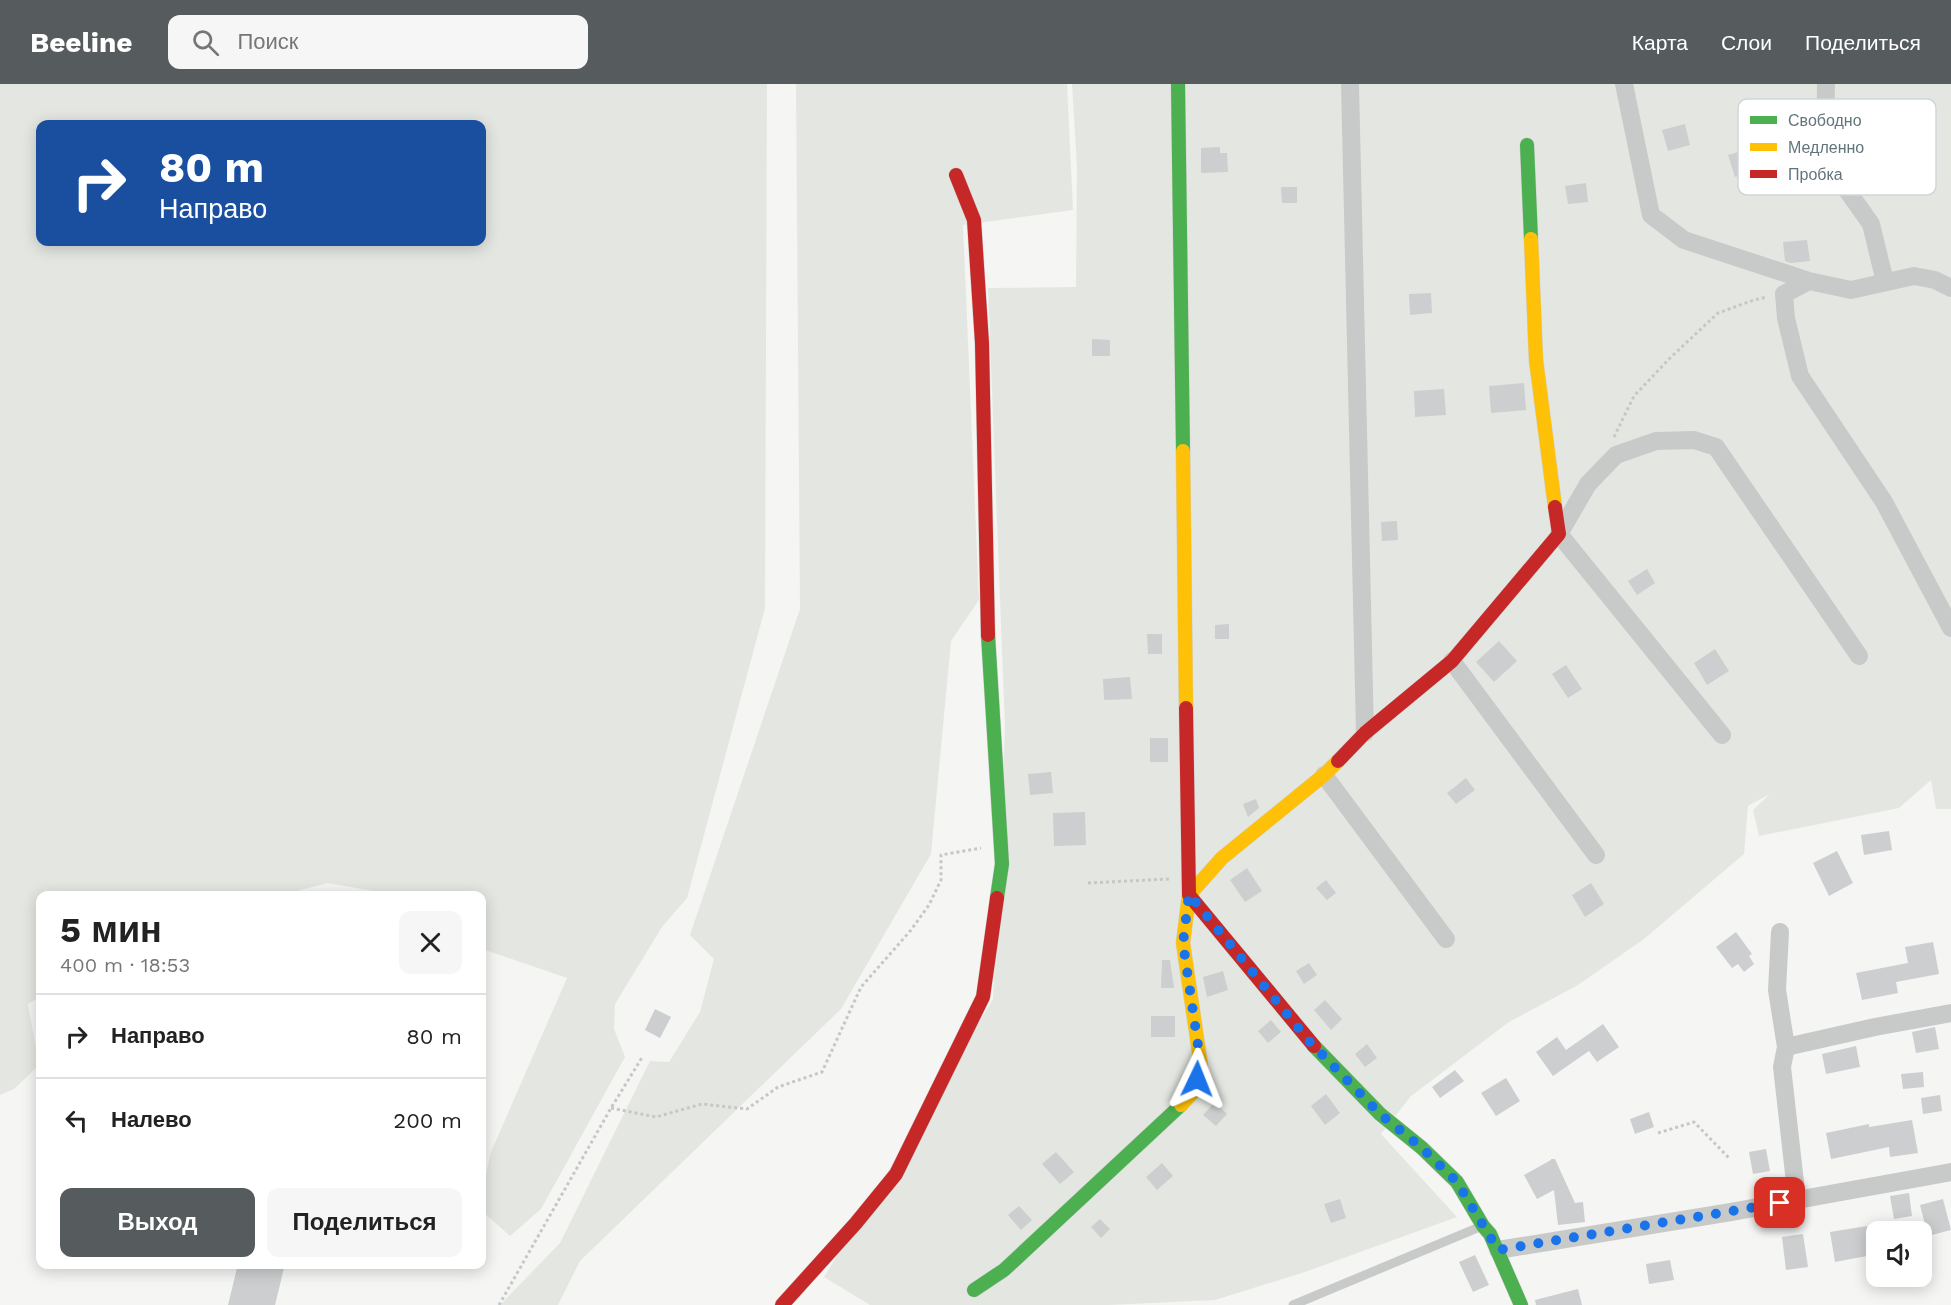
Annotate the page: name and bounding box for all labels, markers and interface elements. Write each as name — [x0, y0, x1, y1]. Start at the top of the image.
search box — [168, 15, 588, 69]
text: Beeline — [30, 26, 132, 59]
icon: search — [189, 26, 222, 59]
text: Поиск — [237, 29, 298, 54]
text: Карта — [1632, 30, 1688, 55]
text: Слои — [1721, 30, 1772, 55]
text: Поделиться — [1805, 30, 1921, 55]
legend — [1738, 99, 1936, 195]
text: Свободно — [1788, 111, 1862, 130]
text: Медленно — [1788, 138, 1864, 157]
text: 80 m — [159, 143, 264, 192]
icon: right — [60, 144, 138, 222]
text: Пробка — [1788, 165, 1843, 184]
text: Направо — [159, 193, 267, 225]
text: 5 мин — [60, 909, 162, 951]
button: close — [399, 911, 462, 974]
text: 400 m · 18:53 — [60, 953, 190, 977]
icon: right — [60, 1020, 93, 1053]
text: Направо — [111, 1023, 205, 1048]
text: 80 m — [406, 1024, 462, 1049]
position arrow — [1165, 1047, 1229, 1111]
icon: left — [60, 1104, 93, 1137]
text: Налево — [111, 1107, 192, 1132]
text: 200 m — [393, 1108, 462, 1133]
pin — [1754, 1177, 1805, 1228]
icon: arrive — [1763, 1186, 1796, 1219]
button: Выход — [60, 1188, 255, 1257]
button: Поделиться — [267, 1188, 462, 1257]
map controls — [1866, 1221, 1932, 1287]
button: sound — [1866, 1221, 1932, 1287]

